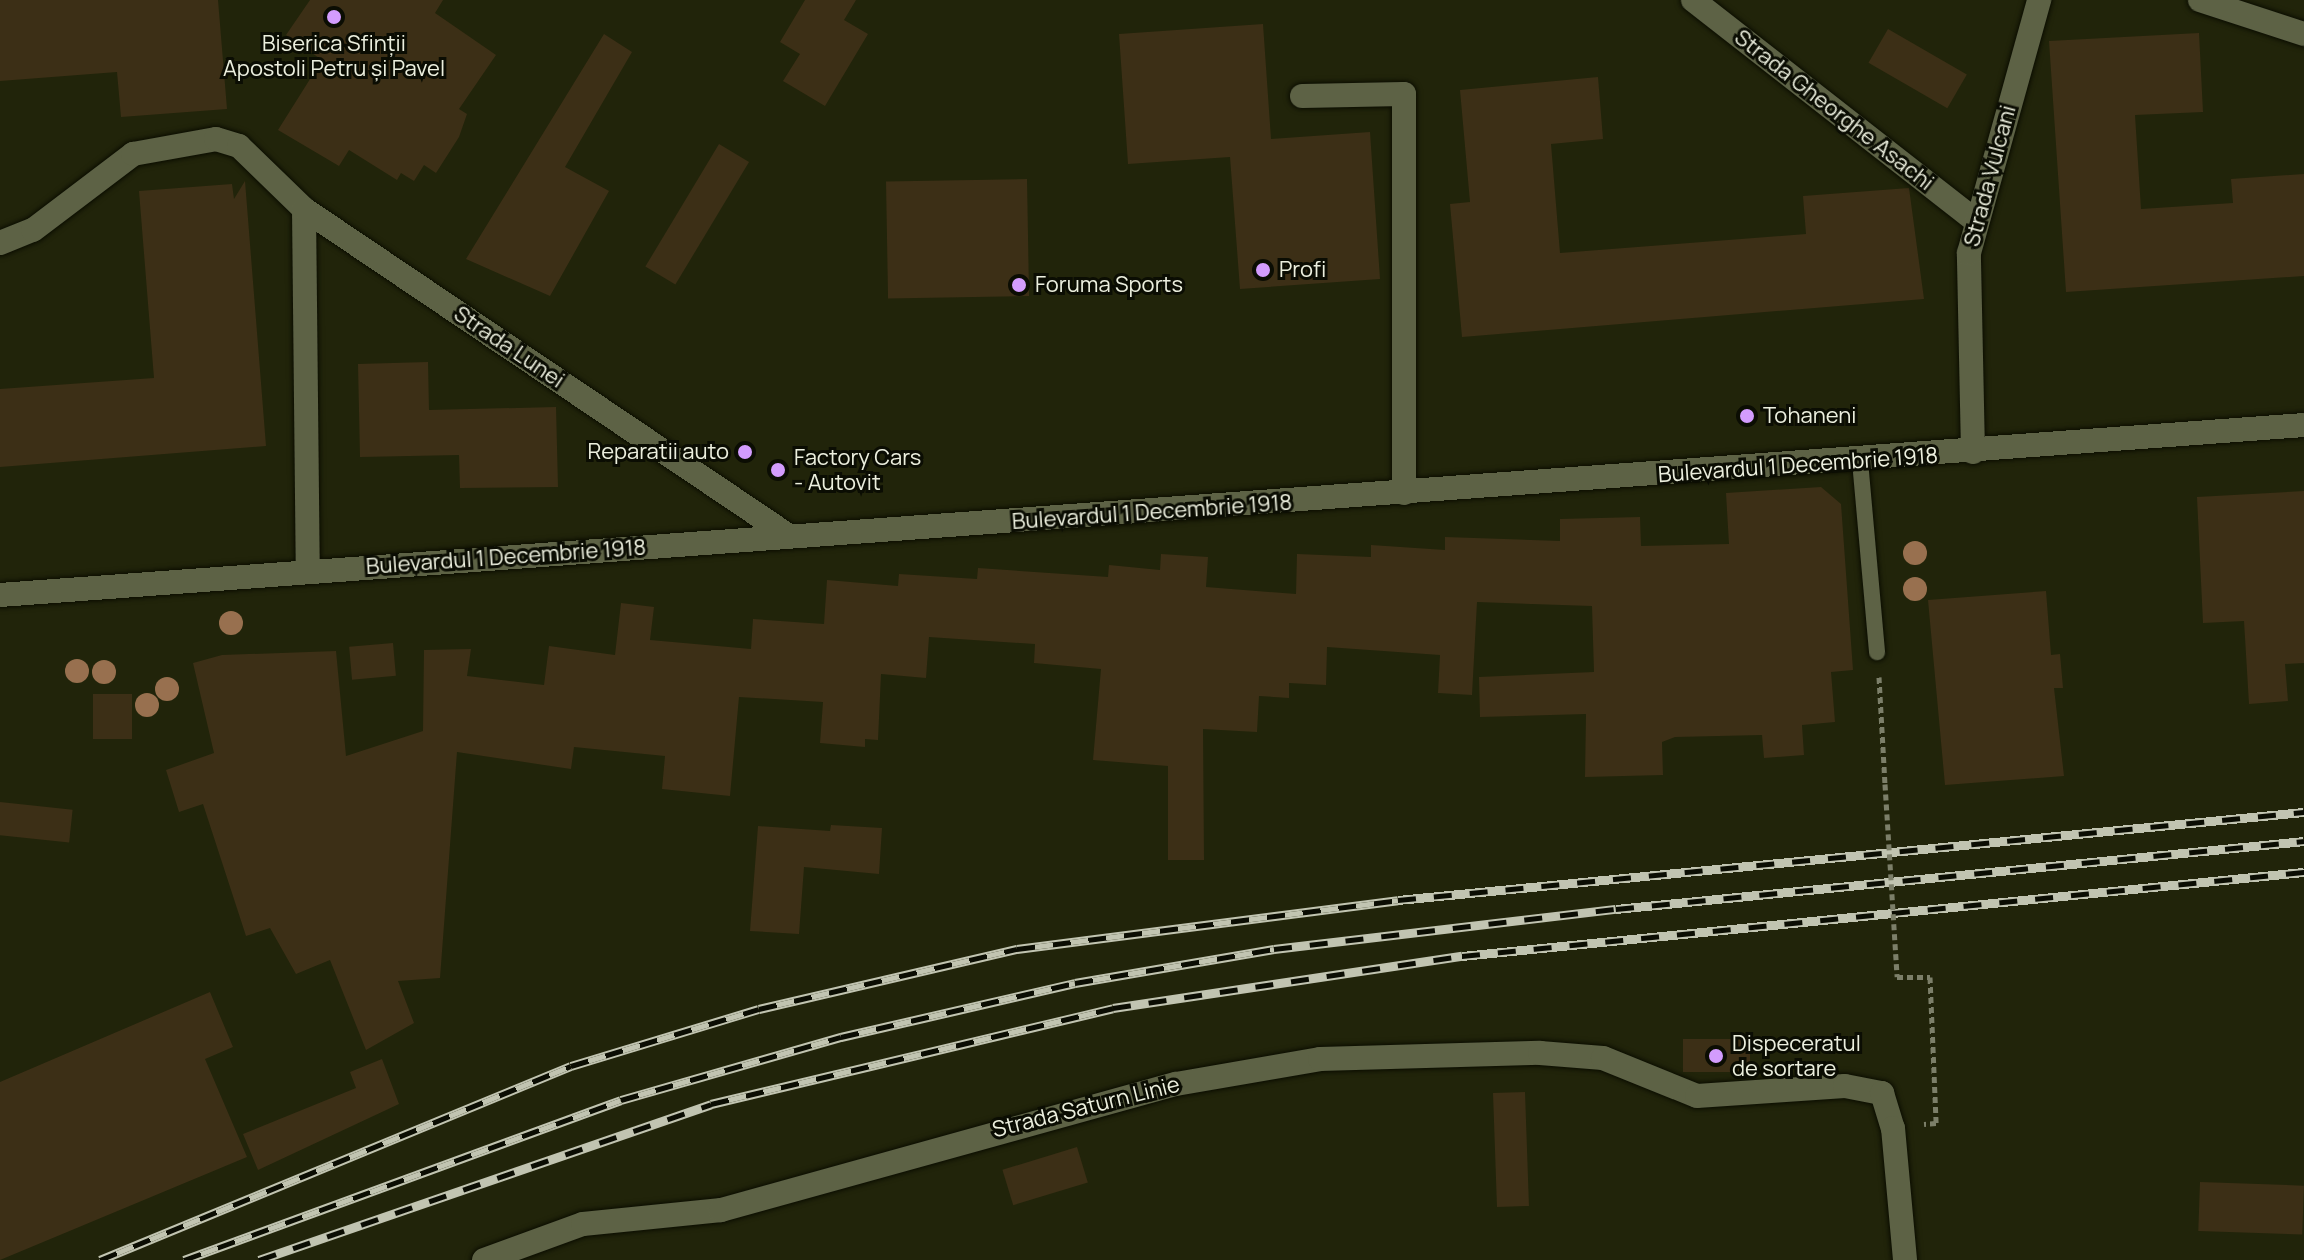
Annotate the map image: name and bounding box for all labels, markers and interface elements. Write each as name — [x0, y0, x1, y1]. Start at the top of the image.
marker: Biserica Sfinții Apostoli Petru și Pavel — [325, 8, 343, 26]
street label: Strada Gheorghe Asachi — [1729, 24, 1939, 196]
place label: Biserica Sfinții Apostoli Petru și Pavel — [223, 30, 445, 82]
street label: Strada Vulcani — [1958, 103, 2022, 249]
place label: Profi — [1279, 257, 1326, 283]
marker: Profi — [1254, 261, 1272, 279]
place label: Foruma Sports — [1035, 272, 1183, 298]
marker: Foruma Sports — [1010, 276, 1028, 294]
street label: Strada Lunei — [449, 301, 569, 393]
place label: Tohaneni — [1763, 403, 1856, 429]
marker: Tohaneni — [1738, 407, 1756, 425]
place label: Reparatii auto — [587, 439, 729, 465]
street label: Bulevardul 1 Decembrie 1918 — [1657, 442, 1939, 488]
marker: Reparatii auto — [736, 443, 754, 461]
place label: Factory Cars - Autovit — [794, 444, 921, 496]
marker: Factory Cars - Autovit — [769, 461, 787, 479]
street label: Bulevardul 1 Decembrie 1918 — [1011, 489, 1293, 535]
street label: Bulevardul 1 Decembrie 1918 — [365, 534, 647, 580]
place label: Dispeceratul de sortare — [1732, 1030, 1861, 1082]
marker: Dispeceratul de sortare — [1707, 1047, 1725, 1065]
street label: Strada Saturn Linie — [990, 1071, 1182, 1143]

